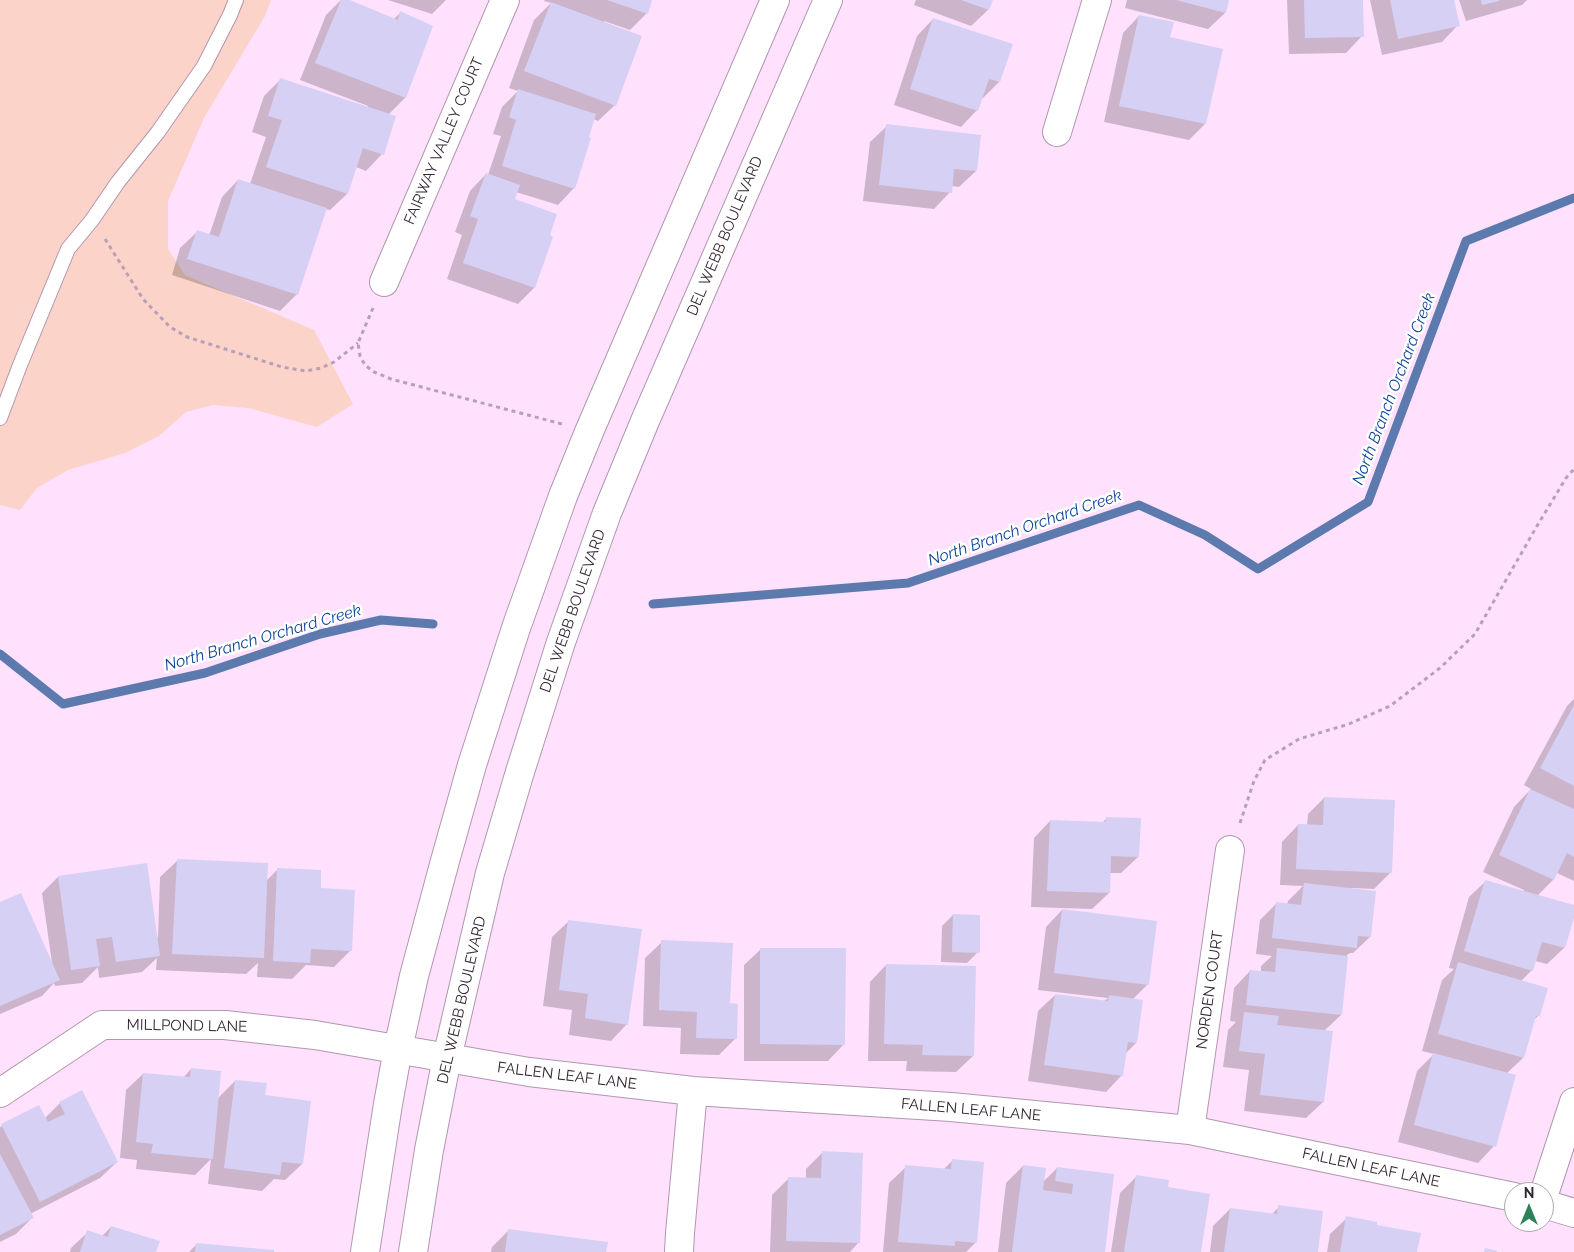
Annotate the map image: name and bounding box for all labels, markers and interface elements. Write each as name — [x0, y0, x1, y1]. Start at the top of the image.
street label: FAIRWAY VALLEY COURT — [401, 55, 487, 227]
street label: DEL WEBB BOULEVARD — [683, 154, 767, 318]
water label: North Branch Orchard Creek — [1349, 290, 1439, 488]
water label: North Branch Orchard Creek — [926, 486, 1124, 570]
street label: DEL WEBB BOULEVARD — [537, 527, 609, 695]
water label: North Branch Orchard Creek — [162, 601, 364, 675]
street label: DEL WEBB BOULEVARD — [434, 914, 490, 1086]
street label: NORDEN COURT — [1193, 930, 1227, 1050]
street label: MILLPOND LANE — [127, 1016, 247, 1036]
street label: FALLEN LEAF LANE — [496, 1059, 638, 1093]
street label: FALLEN LEAF LANE — [900, 1095, 1042, 1125]
street label: FALLEN LEAF LANE — [1300, 1145, 1442, 1191]
north arrow — [1504, 1182, 1554, 1232]
text: N — [1524, 1185, 1534, 1201]

